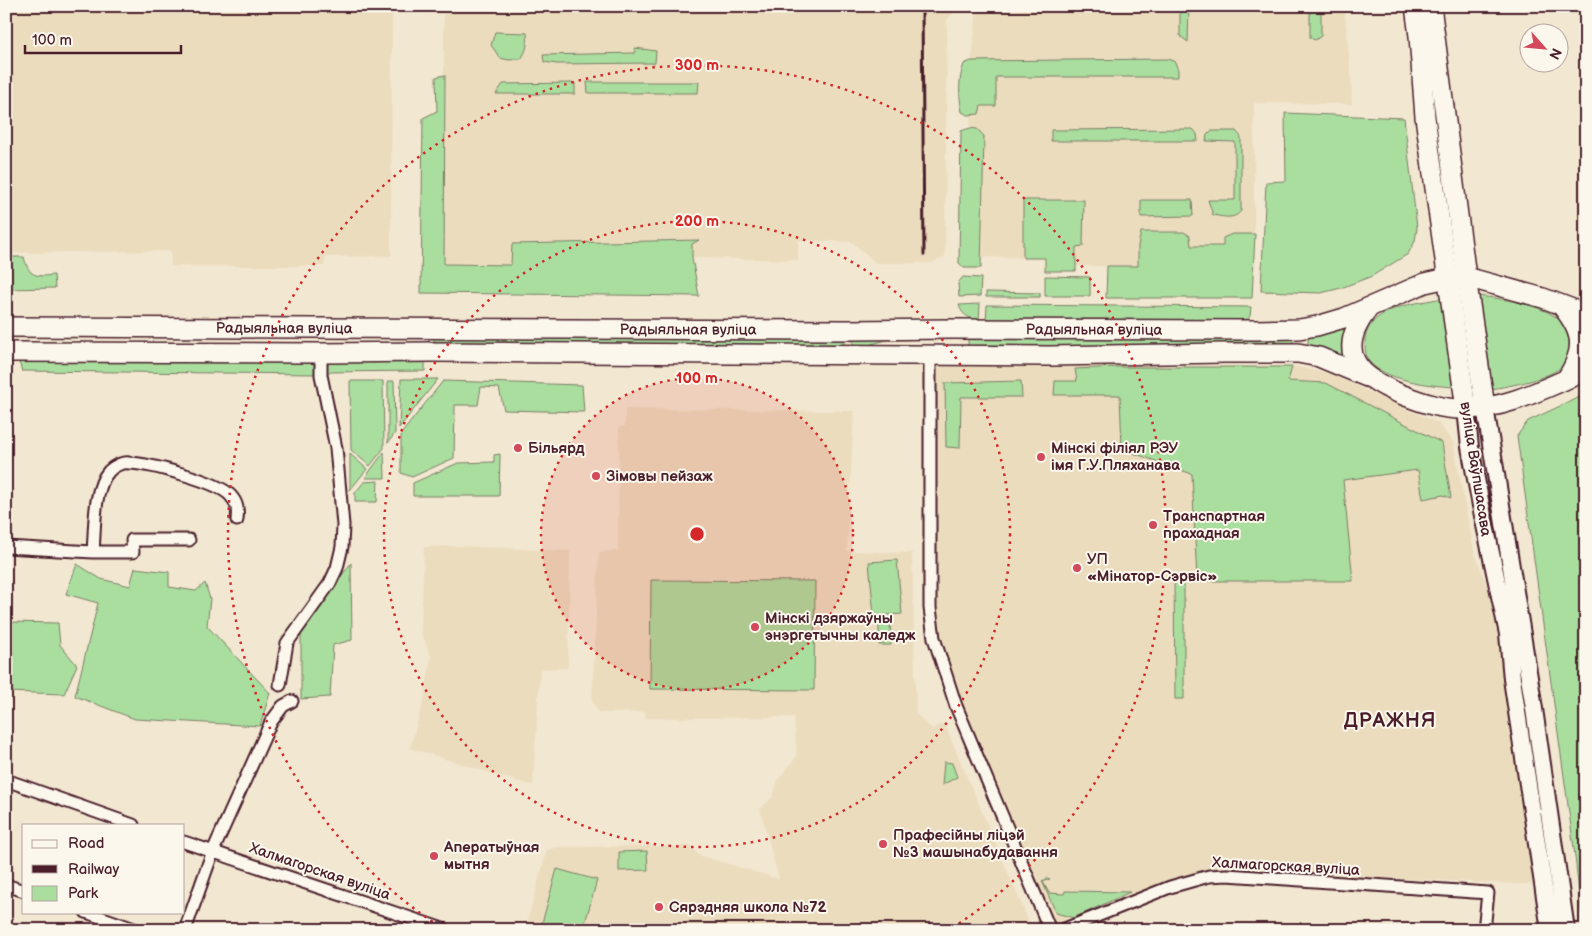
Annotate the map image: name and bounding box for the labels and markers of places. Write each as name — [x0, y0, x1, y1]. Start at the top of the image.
place label: Більярд — [528, 439, 585, 458]
place label: Мінскі філіял РЭУ імя Г.У.Пляханава — [1051, 439, 1180, 475]
marker: Більярд — [512, 442, 524, 454]
marker: Мінскі філіял РЭУ імя Г.У.Пляханава — [1035, 451, 1047, 463]
place label: Зімовы пейзаж — [606, 467, 713, 486]
marker: Зімовы пейзаж — [590, 470, 602, 482]
place label: Транспартная прахадная — [1163, 507, 1265, 543]
marker: Транспартная прахадная — [1147, 519, 1159, 531]
centre of rings — [688, 525, 706, 543]
place label: УП «Мінатор-Сэрвіс» — [1087, 550, 1217, 586]
marker: УП «Мінатор-Сэрвіс» — [1071, 562, 1083, 574]
place label: Мінскі дзяржаўны энэргетычны каледж — [765, 609, 916, 645]
marker: Мінскі дзяржаўны энэргетычны каледж — [749, 621, 761, 633]
place label: Прафесійны ліцэй №3 машынабудавання — [893, 826, 1058, 862]
place label: Аператыўная мытня — [443, 838, 540, 874]
marker: Прафесійны ліцэй №3 машынабудавання — [877, 838, 889, 850]
marker: Аператыўная мытня — [428, 850, 440, 862]
place label: Сярэдняя школа №72 — [669, 898, 826, 917]
marker: Сярэдняя школа №72 — [653, 901, 665, 913]

